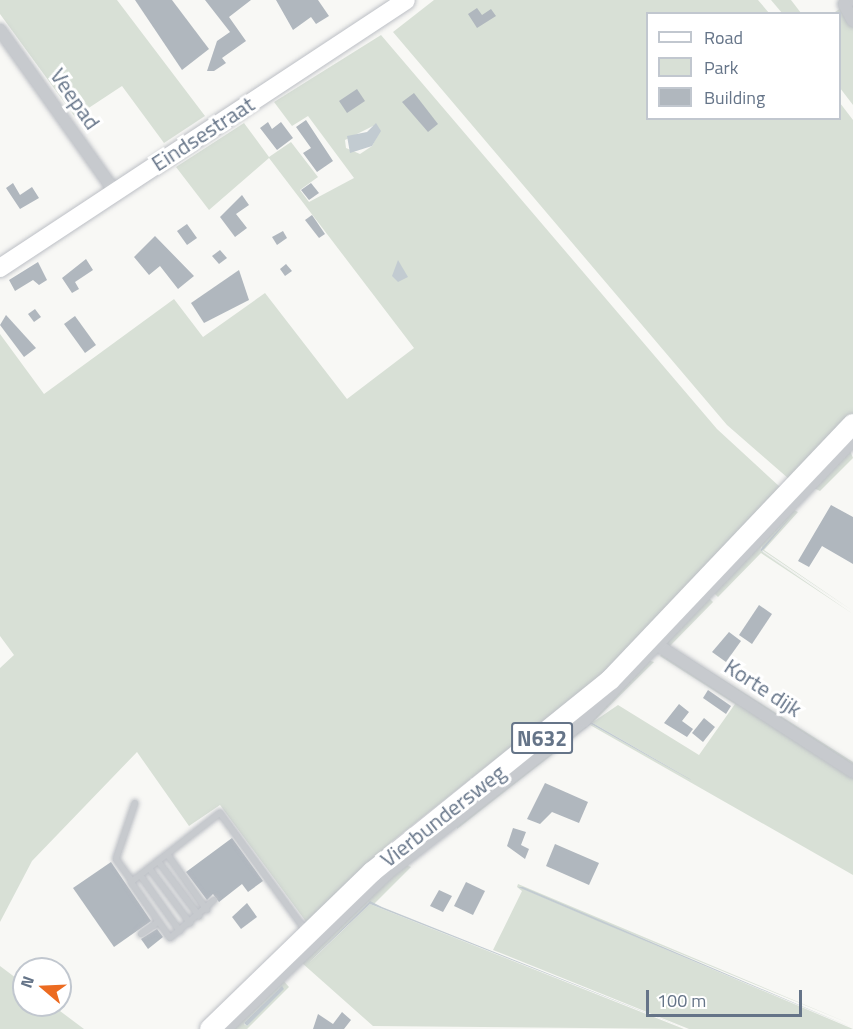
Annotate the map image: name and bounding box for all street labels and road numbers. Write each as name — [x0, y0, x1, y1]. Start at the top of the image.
street label: Veepad — [45, 63, 105, 135]
street label: Eindsestraat — [147, 91, 259, 177]
street label: Korte dijk — [719, 653, 807, 723]
road number: N632 — [510, 720, 574, 756]
street label: Vierbundersweg — [375, 759, 511, 873]

